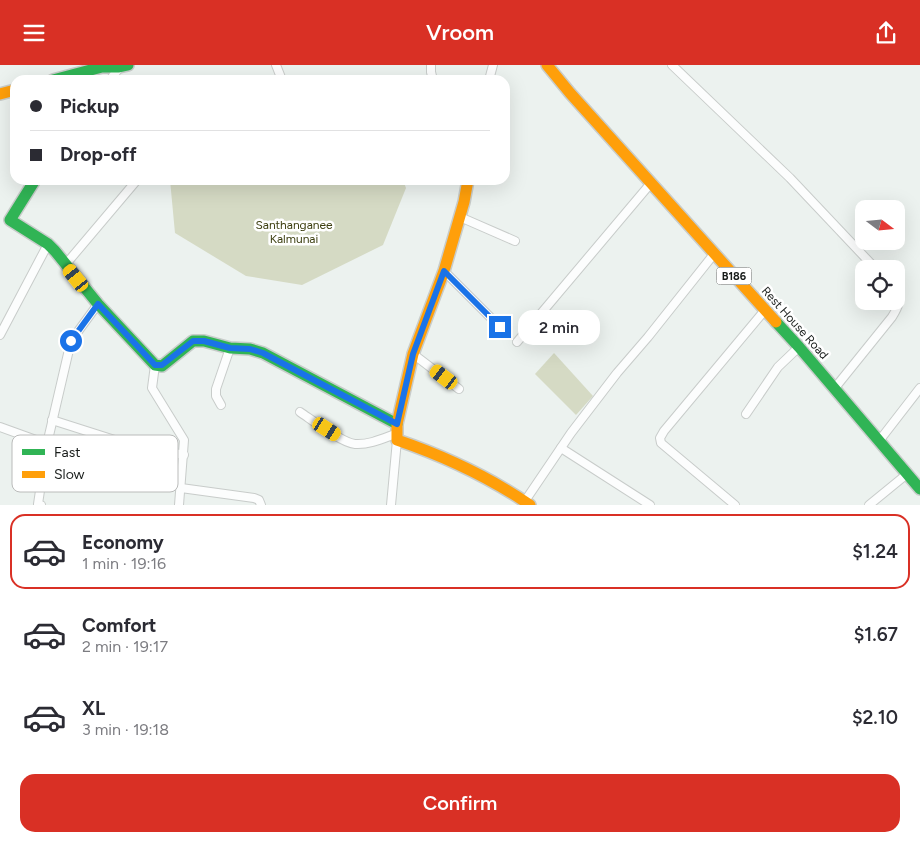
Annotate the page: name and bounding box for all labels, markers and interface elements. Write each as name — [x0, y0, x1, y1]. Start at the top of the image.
icon: menu — [20, 19, 48, 47]
text: Vroom — [426, 19, 494, 46]
icon: share — [872, 19, 900, 47]
text: Pickup — [60, 95, 119, 118]
text: Drop-off — [60, 143, 137, 166]
north arrow — [855, 200, 905, 250]
map controls — [855, 200, 905, 310]
park label: Santhanganee Kalmunai — [255, 218, 333, 246]
button: locate — [855, 260, 905, 310]
car — [60, 262, 91, 294]
road number: B186 — [716, 267, 752, 285]
street label: Rest House Road — [759, 284, 831, 362]
callout: 2 min — [518, 309, 600, 345]
route end — [489, 316, 511, 338]
text: 2 min — [539, 318, 579, 337]
route start — [60, 330, 82, 352]
car — [427, 362, 460, 392]
car — [310, 415, 343, 443]
legend — [12, 435, 178, 492]
text: Fast — [54, 444, 80, 461]
text: Slow — [54, 466, 85, 483]
icon: car — [22, 529, 67, 574]
text: Economy — [82, 531, 164, 554]
text: $1.24 — [852, 540, 898, 563]
text: 1 min · 19:16 — [82, 554, 166, 573]
icon: car — [22, 612, 67, 657]
text: Comfort — [82, 614, 157, 637]
text: $1.67 — [854, 623, 898, 646]
text: 2 min · 19:17 — [82, 637, 168, 656]
icon: car — [22, 695, 67, 740]
text: XL — [82, 697, 105, 720]
text: $2.10 — [852, 706, 898, 729]
text: 3 min · 19:18 — [82, 720, 169, 739]
button: Confirm — [20, 774, 900, 832]

